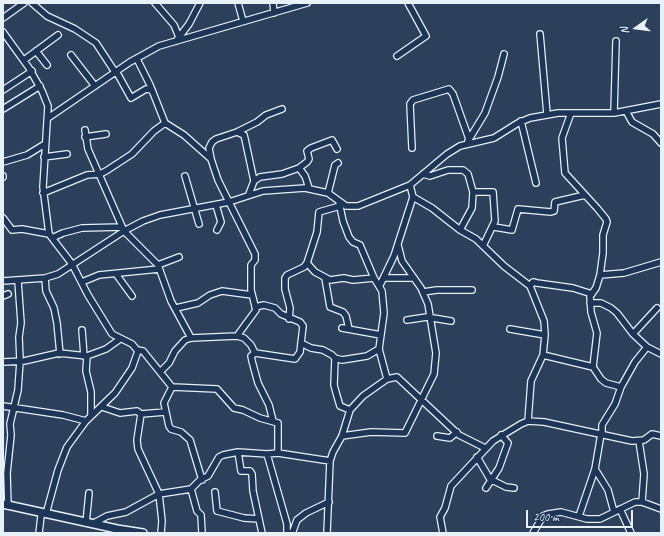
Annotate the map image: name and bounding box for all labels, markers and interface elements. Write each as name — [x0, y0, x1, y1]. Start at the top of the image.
north arrow — [616, 8, 656, 48]
text: N — [617, 26, 632, 36]
scale bar — [528, 502, 635, 528]
text: 200 m — [533, 509, 559, 525]

